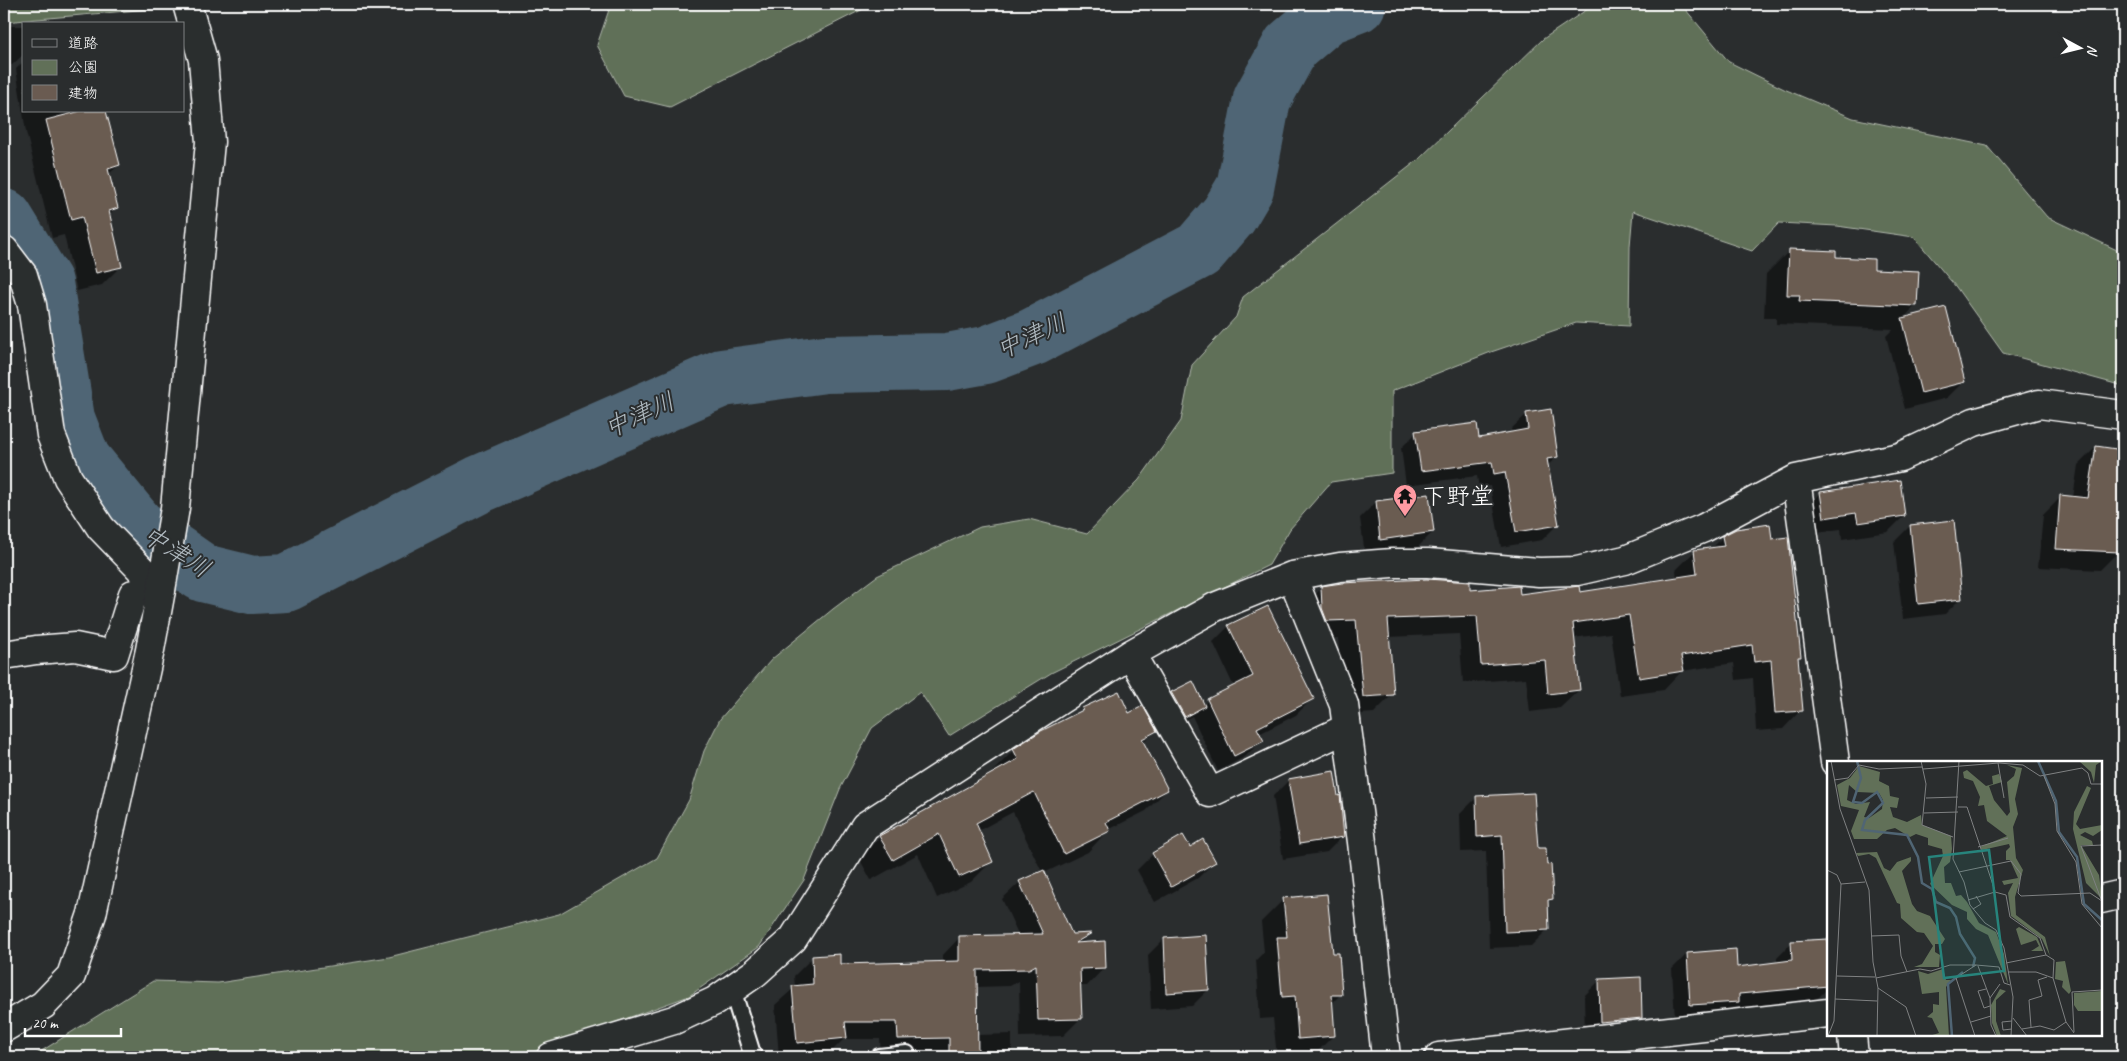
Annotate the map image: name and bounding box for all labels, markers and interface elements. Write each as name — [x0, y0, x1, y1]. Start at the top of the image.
legend — [22, 22, 185, 112]
north arrow — [2054, 22, 2104, 72]
text: 道路 — [68, 34, 98, 53]
text: N — [2083, 44, 2101, 57]
text: 公園 — [68, 58, 98, 77]
text: 建物 — [68, 84, 98, 103]
water label: 中津川 — [991, 306, 1072, 366]
water label: 中津川 — [599, 385, 680, 445]
place label: 下野堂 — [1422, 481, 1494, 511]
temple icon: 下野堂 — [1392, 483, 1418, 517]
water label: 中津川 — [136, 518, 217, 585]
inset map — [1827, 761, 2102, 1036]
scale bar — [25, 1006, 121, 1038]
text: 20 m — [32, 1014, 59, 1033]

